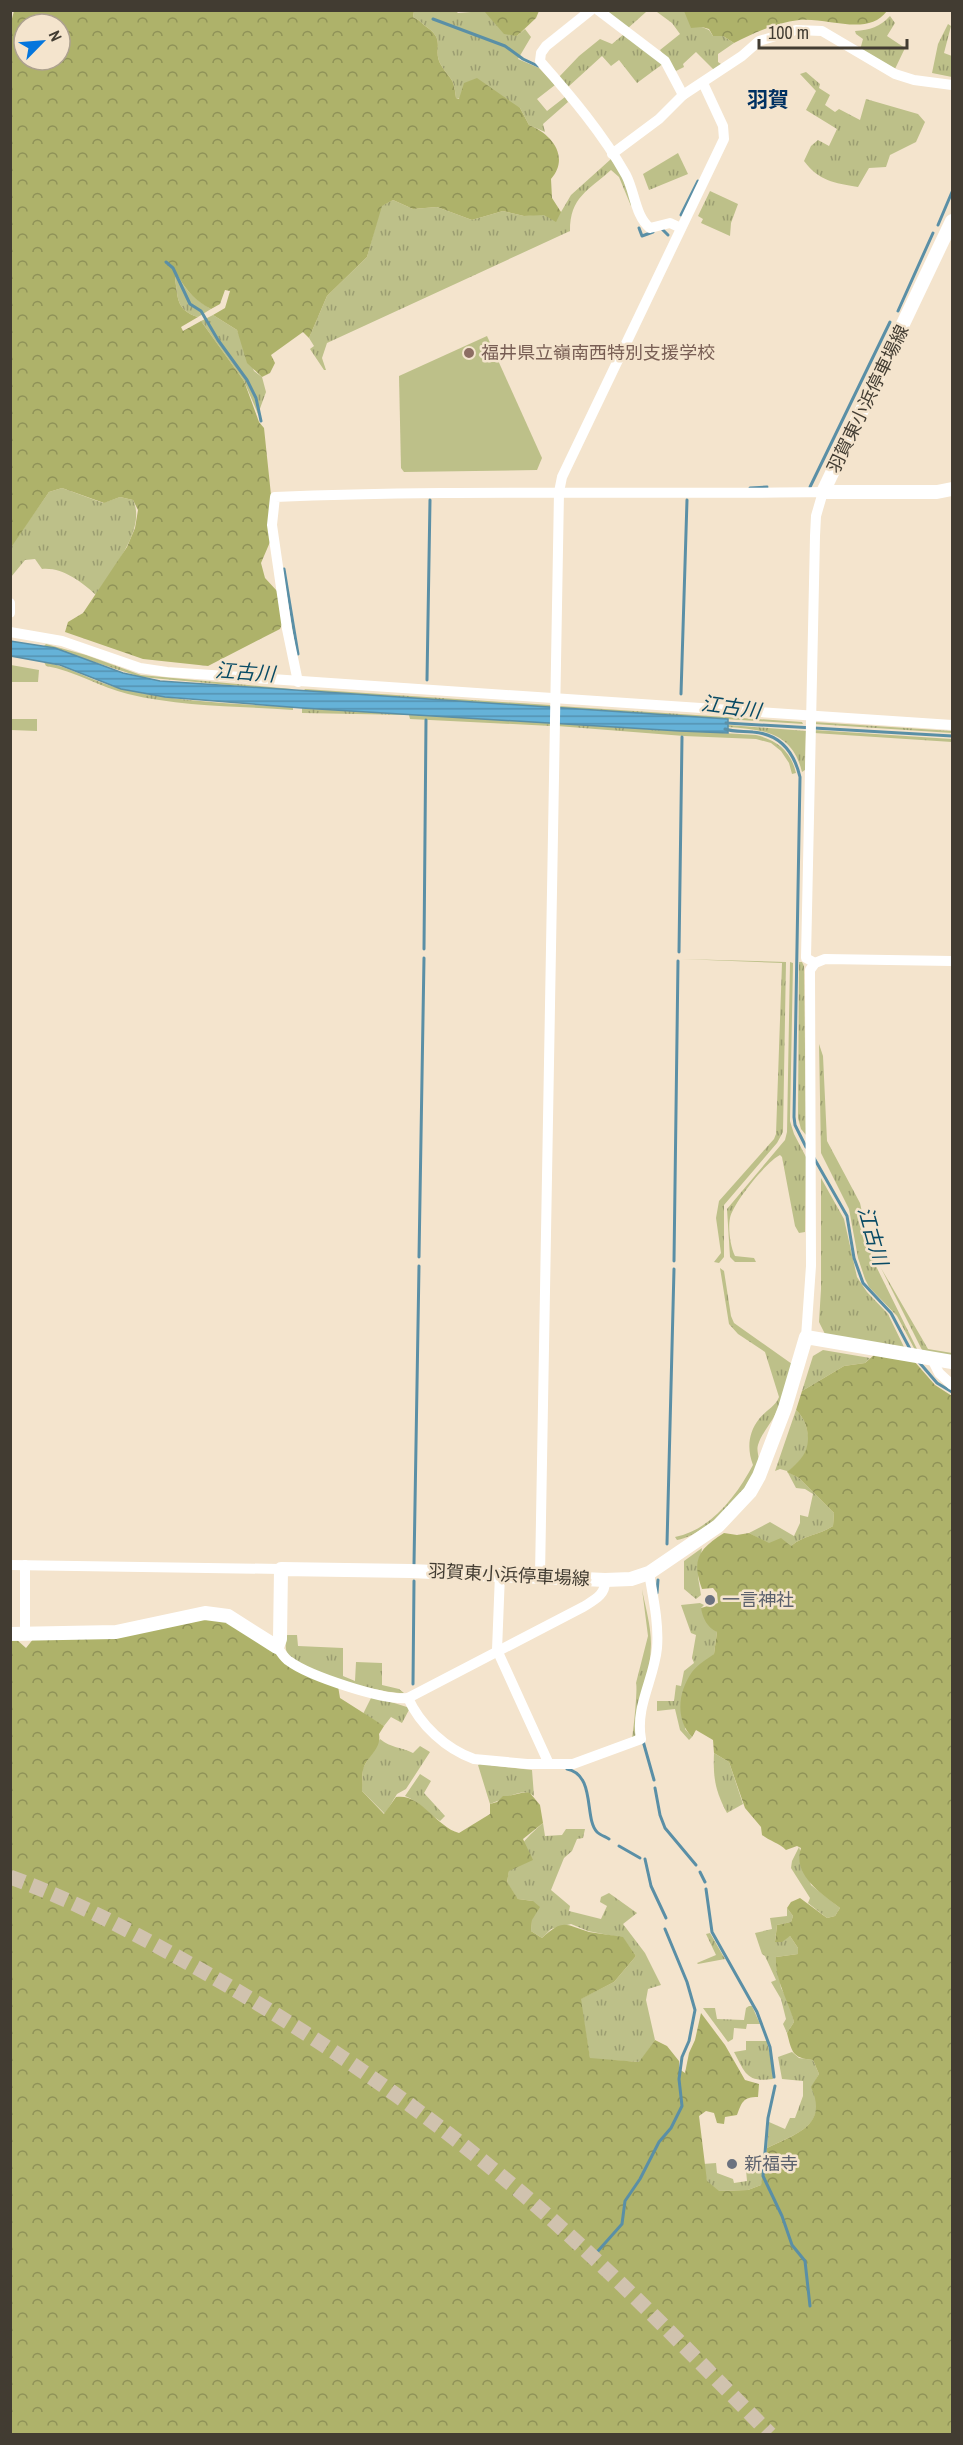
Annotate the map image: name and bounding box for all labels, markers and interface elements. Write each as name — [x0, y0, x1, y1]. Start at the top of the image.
north arrow — [12, 12, 72, 72]
scale bar — [759, 12, 908, 50]
text: 100 m — [768, 20, 809, 45]
text: N — [44, 27, 68, 45]
district label: 羽賀 — [747, 85, 789, 114]
street label: 羽賀東小浜停車場線 — [821, 320, 914, 477]
place label: 福井県立嶺南西特別支援学校 — [481, 340, 715, 365]
marker: 福井県立嶺南西特別支援学校 — [462, 346, 476, 360]
water label: 江古川 — [214, 656, 278, 687]
water label: 江古川 — [699, 689, 765, 724]
water label: 江古川 — [852, 1203, 895, 1270]
street label: 羽賀東小浜停車場線 — [427, 1558, 591, 1591]
place label: 一言神社 — [722, 1587, 794, 1612]
marker: 一言神社 — [703, 1593, 717, 1607]
place label: 新福寺 — [744, 2151, 798, 2176]
marker: 新福寺 — [725, 2157, 739, 2171]

